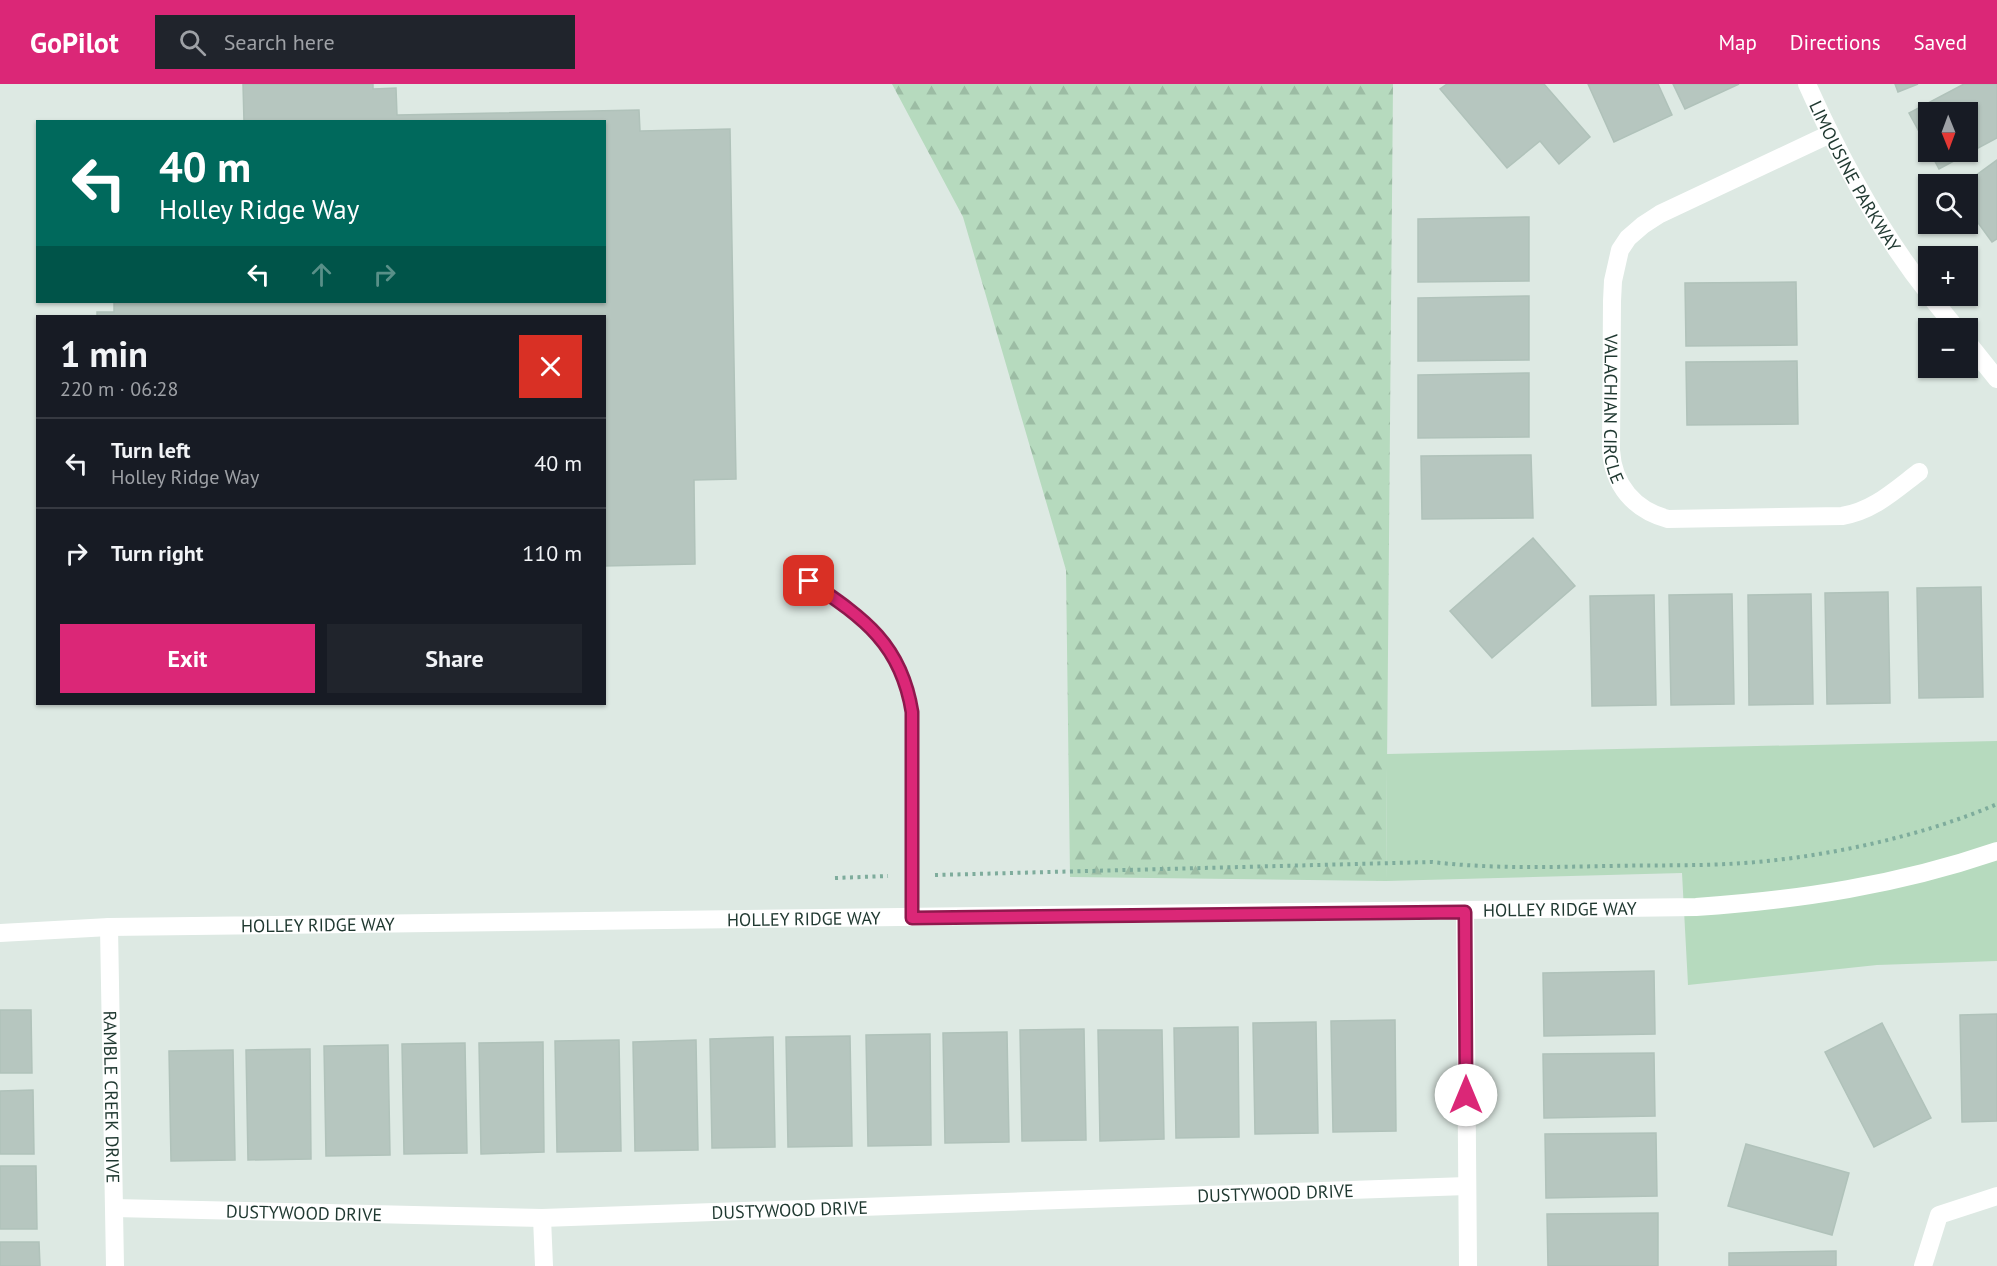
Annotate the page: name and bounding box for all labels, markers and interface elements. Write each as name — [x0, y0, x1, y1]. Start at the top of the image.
search box — [155, 15, 575, 69]
text: GoPilot — [30, 24, 119, 61]
icon: search — [176, 26, 209, 59]
text: Search here — [224, 28, 335, 56]
text: Map — [1718, 29, 1757, 56]
text: Directions — [1790, 29, 1881, 56]
text: Saved — [1914, 29, 1967, 56]
street label: LIMOUSINE PARKWAY — [1805, 97, 1906, 256]
north arrow — [1918, 102, 1978, 162]
map controls — [1918, 102, 1978, 378]
text: 40 m — [159, 139, 251, 194]
icon: left — [60, 144, 138, 222]
button: search — [1918, 174, 1978, 234]
text: Holley Ridge Way — [159, 192, 359, 226]
button: + — [1918, 246, 1978, 306]
icon: left — [242, 258, 275, 291]
icon: ahead — [305, 258, 338, 291]
icon: right — [368, 258, 401, 291]
button: − — [1918, 318, 1978, 378]
text: 1 min — [60, 330, 148, 377]
street label: VALACHIAN CIRCLE — [1599, 333, 1630, 487]
button: close — [519, 335, 582, 398]
text: 220 m · 06:28 — [60, 376, 178, 402]
text: Turn left — [111, 436, 191, 464]
icon: left — [60, 447, 93, 480]
text: 40 m — [534, 449, 582, 477]
text: Holley Ridge Way — [111, 464, 259, 490]
icon: right — [60, 537, 93, 570]
text: Turn right — [111, 539, 203, 567]
text: 110 m — [522, 539, 582, 567]
pin — [783, 555, 834, 606]
icon: arrive — [792, 564, 825, 597]
button: Exit — [60, 624, 315, 693]
button: Share — [327, 624, 582, 693]
street label: HOLLEY RIDGE WAY — [1483, 896, 1637, 921]
street label: HOLLEY RIDGE WAY — [727, 906, 881, 931]
street label: HOLLEY RIDGE WAY — [241, 912, 395, 937]
street label: RAMBLE CREEK DRIVE — [99, 1011, 125, 1183]
position arrow — [1434, 1063, 1498, 1127]
street label: DUSTYWOOD DRIVE — [1197, 1178, 1354, 1207]
street label: DUSTYWOOD DRIVE — [711, 1195, 868, 1224]
street label: DUSTYWOOD DRIVE — [226, 1199, 382, 1226]

